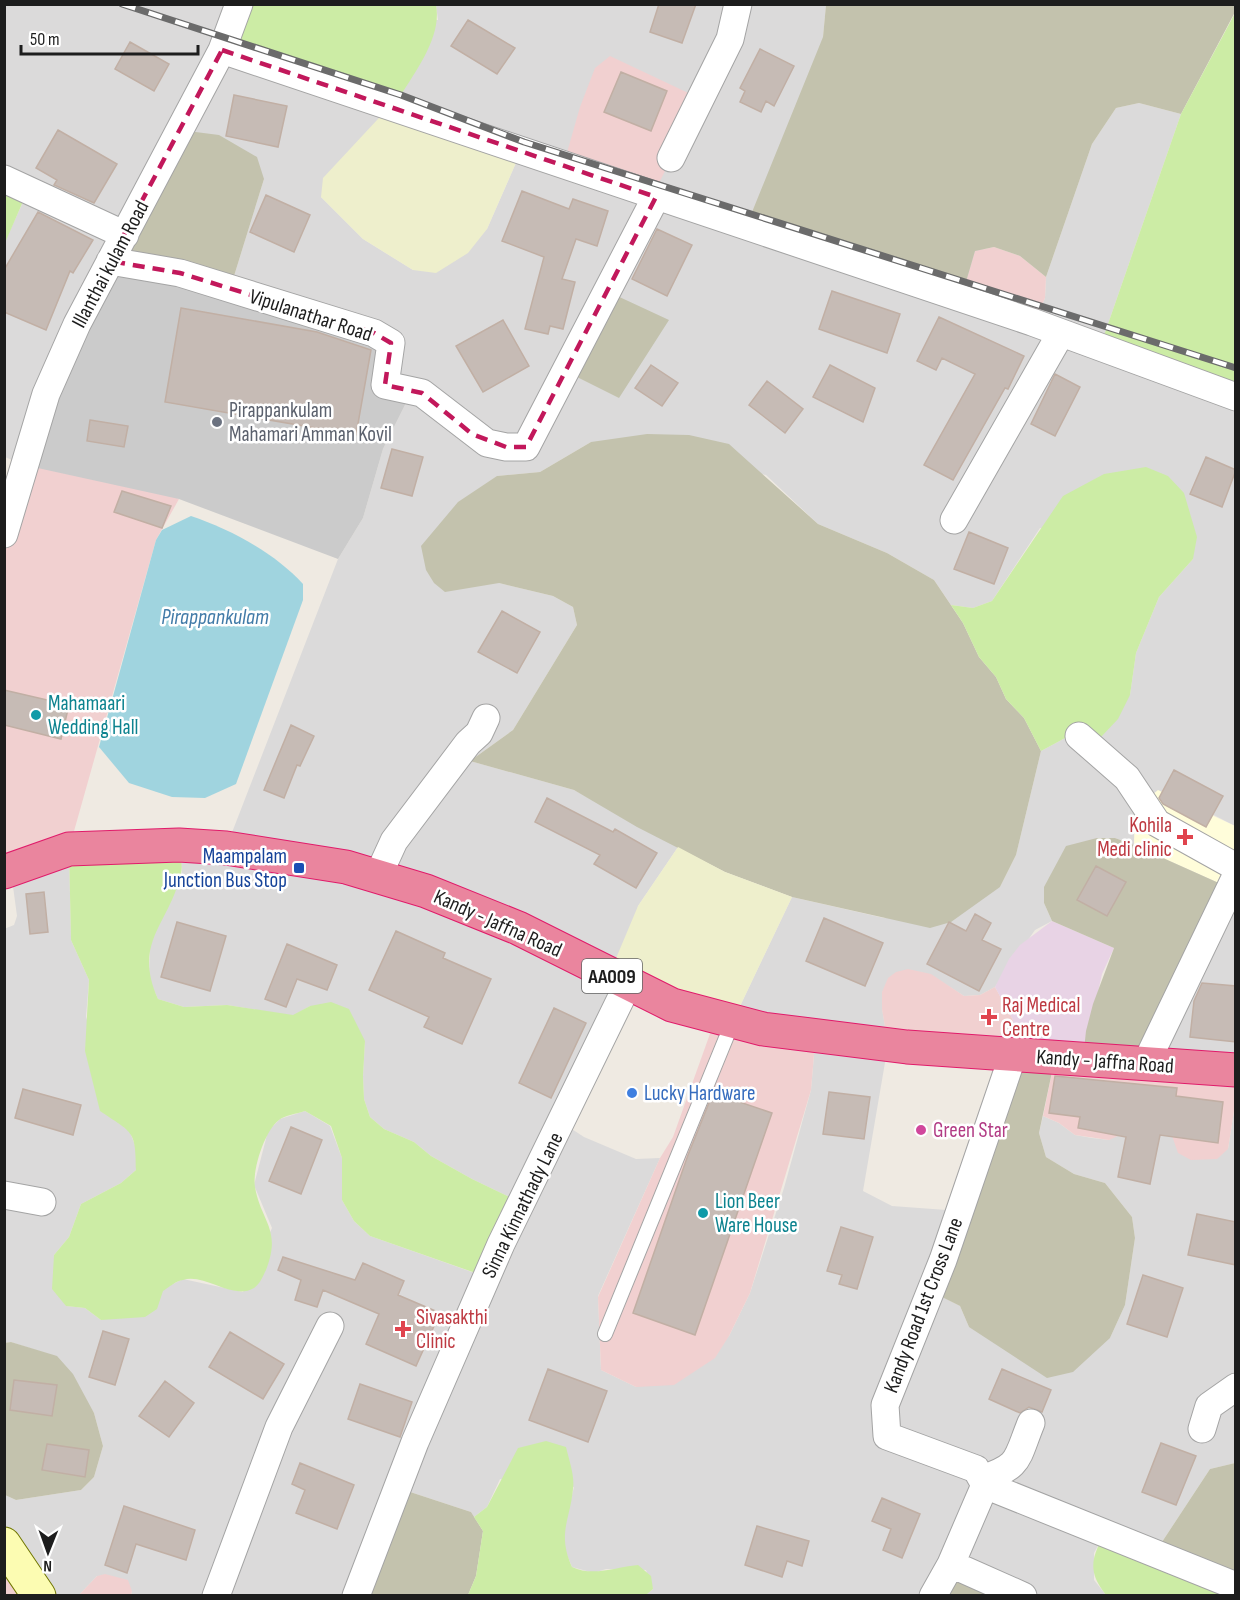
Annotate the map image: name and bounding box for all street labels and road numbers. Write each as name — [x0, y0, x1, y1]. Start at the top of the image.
street label: Illanthai kulam Road — [66, 196, 154, 332]
street label: Vipulanathar Road — [246, 284, 375, 347]
street label: Kandy - Jaffna Road — [430, 884, 566, 963]
road number: AA009 — [582, 959, 642, 993]
street label: Kandy - Jaffna Road — [1035, 1044, 1174, 1079]
street label: Sinna Kinnathady Lane — [476, 1128, 568, 1282]
street label: Kandy Road 1st Cross Lane — [879, 1214, 968, 1396]

